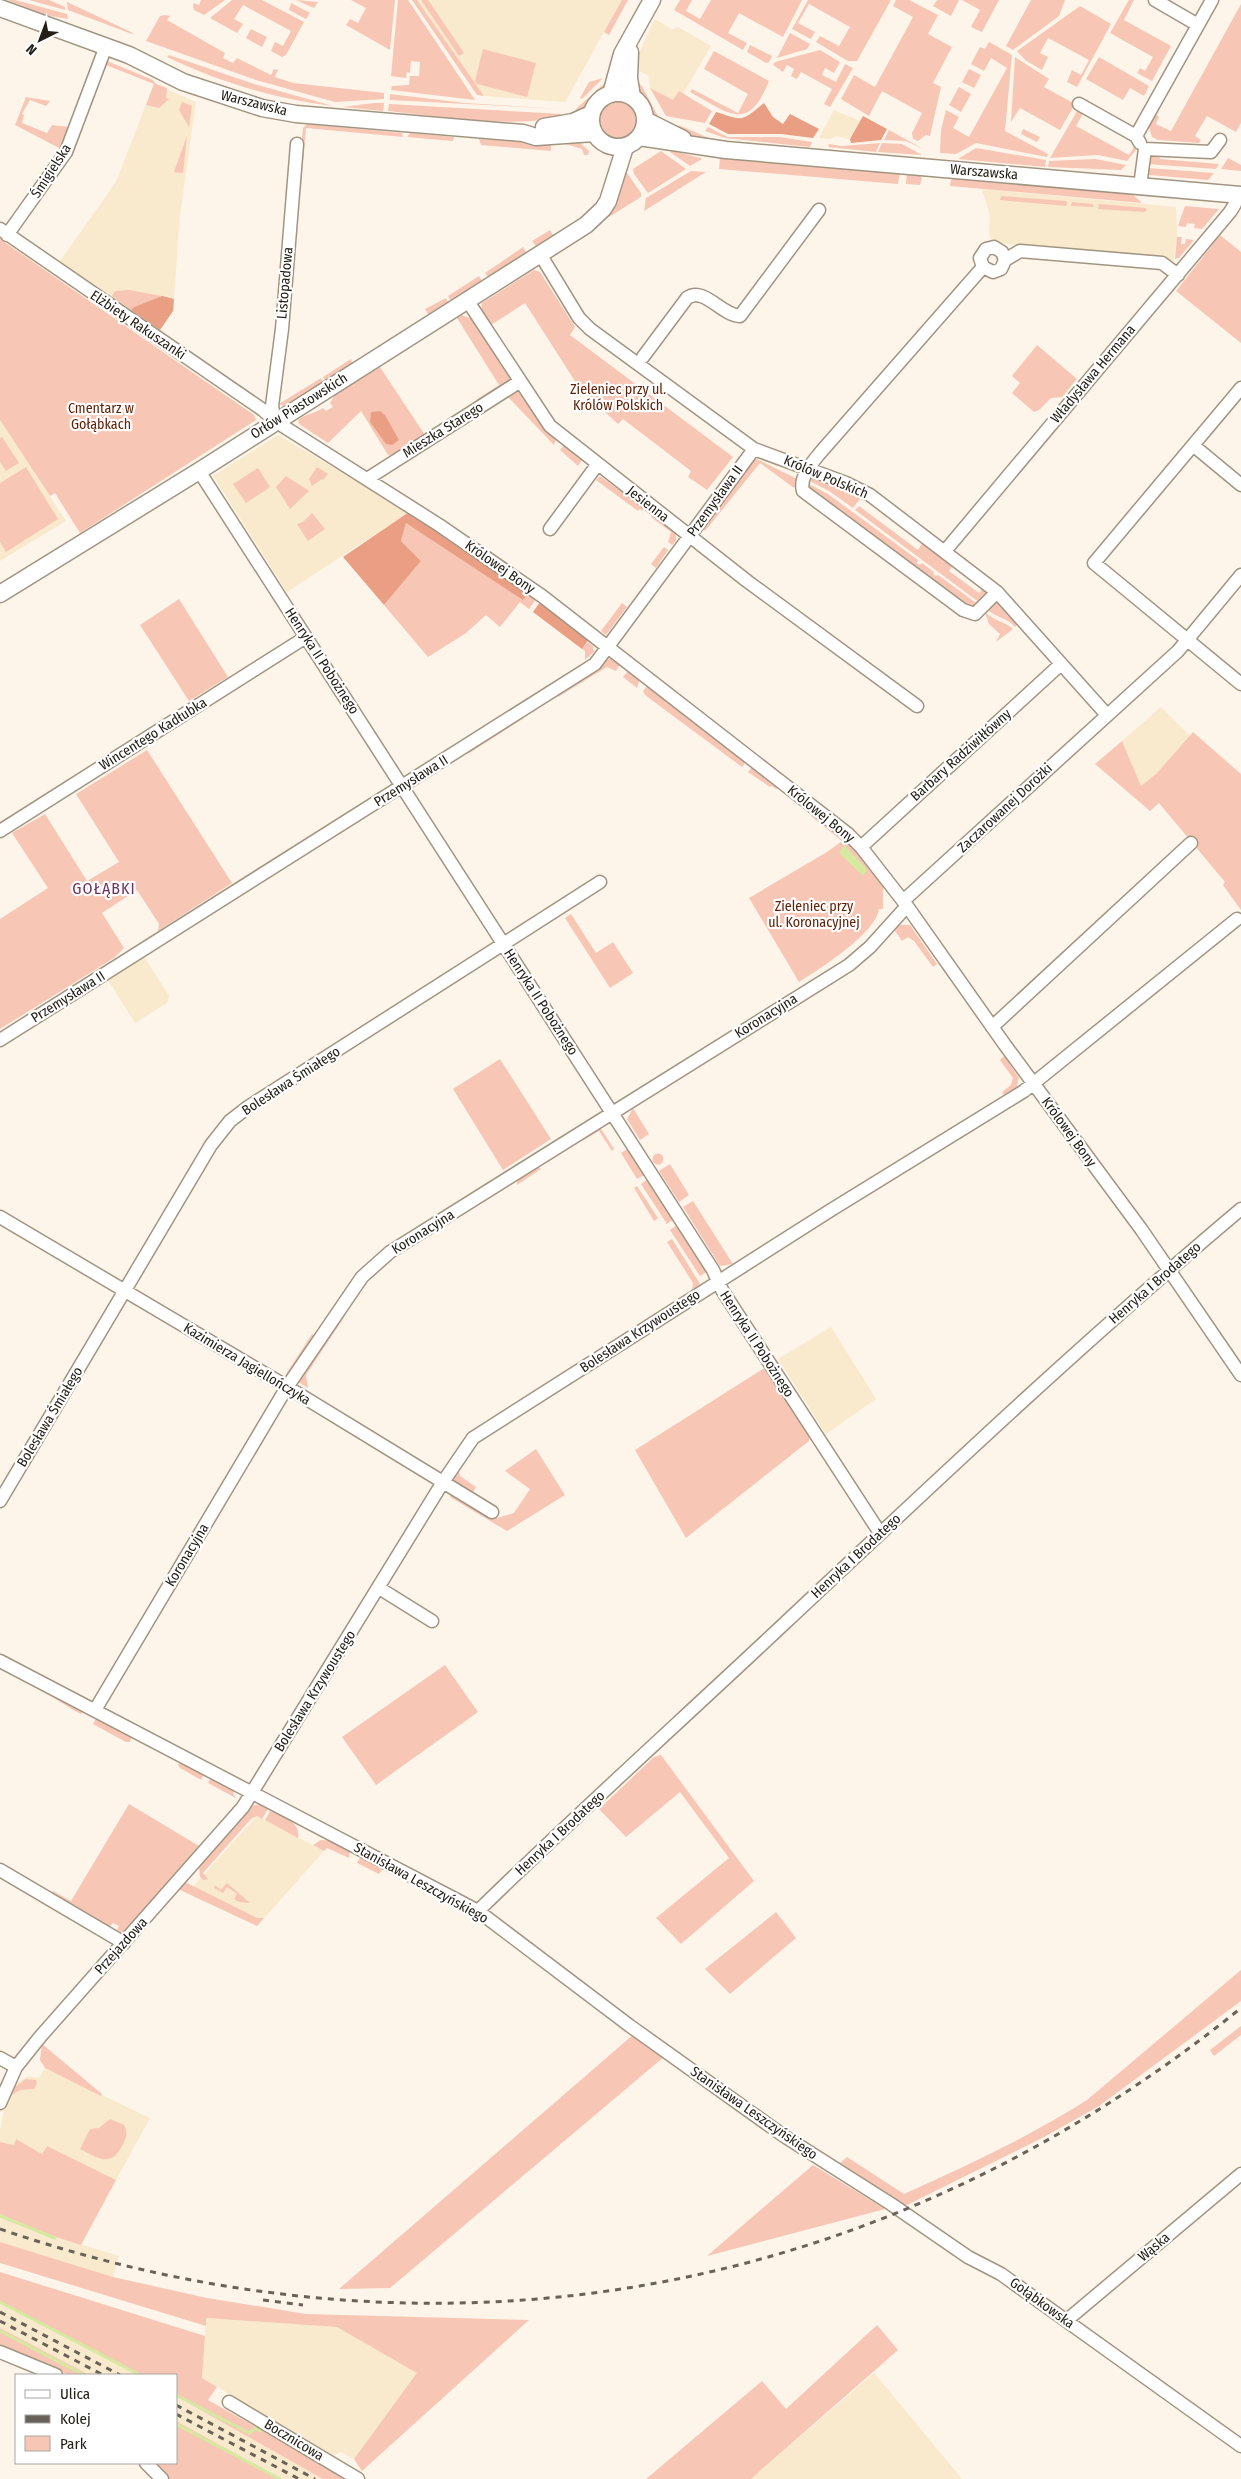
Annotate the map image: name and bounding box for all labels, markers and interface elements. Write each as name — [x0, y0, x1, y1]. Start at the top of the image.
north arrow — [15, 15, 65, 65]
text: N — [23, 40, 40, 58]
street label: Warszawska — [219, 87, 289, 120]
street label: Śmigielska — [26, 140, 75, 201]
street label: Warszawska — [949, 161, 1019, 183]
street label: Listopadowa — [273, 246, 297, 320]
street label: Elżbiety Rakuszanki — [87, 287, 189, 363]
street label: Władysława Hermana — [1047, 321, 1139, 426]
street label: Orłów Piastowskich — [247, 369, 351, 443]
park label: Zieleniec przy ul. Królów Polskich — [570, 381, 666, 414]
street label: Mieszka Starego — [400, 398, 486, 462]
park label: Cmentarz w Gołąbkach — [68, 400, 134, 433]
street label: Królów Polskich — [781, 452, 871, 502]
street label: Przemysława II — [683, 462, 747, 540]
street label: Jesienna — [624, 482, 673, 526]
street label: Królowej Bony — [462, 537, 539, 598]
street label: Henryka II Pobożnego — [281, 605, 363, 717]
street label: Wincentego Kadłubka — [96, 694, 210, 774]
street label: Barbary Radziwiłłówny — [907, 705, 1015, 805]
street label: Przemysława II — [371, 752, 451, 810]
street label: Zaczarowanej Dorożki — [954, 760, 1056, 856]
street label: Królowej Bony — [784, 782, 859, 847]
district label: GOŁĄBKI — [72, 879, 136, 898]
park label: Zieleniec przy ul. Koronacyjnej — [768, 898, 860, 931]
street label: Henryka II Pobożnego — [500, 946, 582, 1058]
street label: Przemysława II — [28, 968, 108, 1026]
street label: Koronacyjna — [732, 990, 801, 1042]
street label: Bolesława Śmiałego — [238, 1042, 343, 1119]
street label: Królowej Bony — [1038, 1094, 1100, 1171]
street label: Koronacyjna — [389, 1206, 458, 1258]
street label: Henryka I Brodatego — [1106, 1238, 1204, 1328]
street label: Bolesława Krzywoustego — [577, 1286, 703, 1376]
street label: Henryka II Pobożnego — [716, 1288, 798, 1400]
street label: Kazimierza Jagiellończyka — [180, 1319, 314, 1409]
street label: Bolesława Śmiałego — [13, 1363, 87, 1470]
street label: Henryka I Brodatego — [808, 1510, 904, 1602]
street label: Koronacyjna — [162, 1520, 213, 1590]
street label: Bolesława Krzywoustego — [271, 1627, 359, 1755]
street label: Henryka I Brodatego — [512, 1787, 608, 1879]
street label: Stanisława Leszczyńskiego — [351, 1839, 491, 1927]
street label: Przejazdowa — [91, 1914, 151, 1978]
street label: Stanisława Leszczyńskiego — [687, 2063, 821, 2163]
street label: Wąska — [1135, 2229, 1173, 2265]
street label: Gołąbkowska — [1006, 2274, 1078, 2332]
legend — [15, 2374, 178, 2464]
text: Ulica — [60, 2385, 90, 2403]
text: Kolej — [60, 2410, 91, 2428]
street label: Bocznicowa — [261, 2416, 327, 2464]
text: Park — [60, 2435, 87, 2453]

